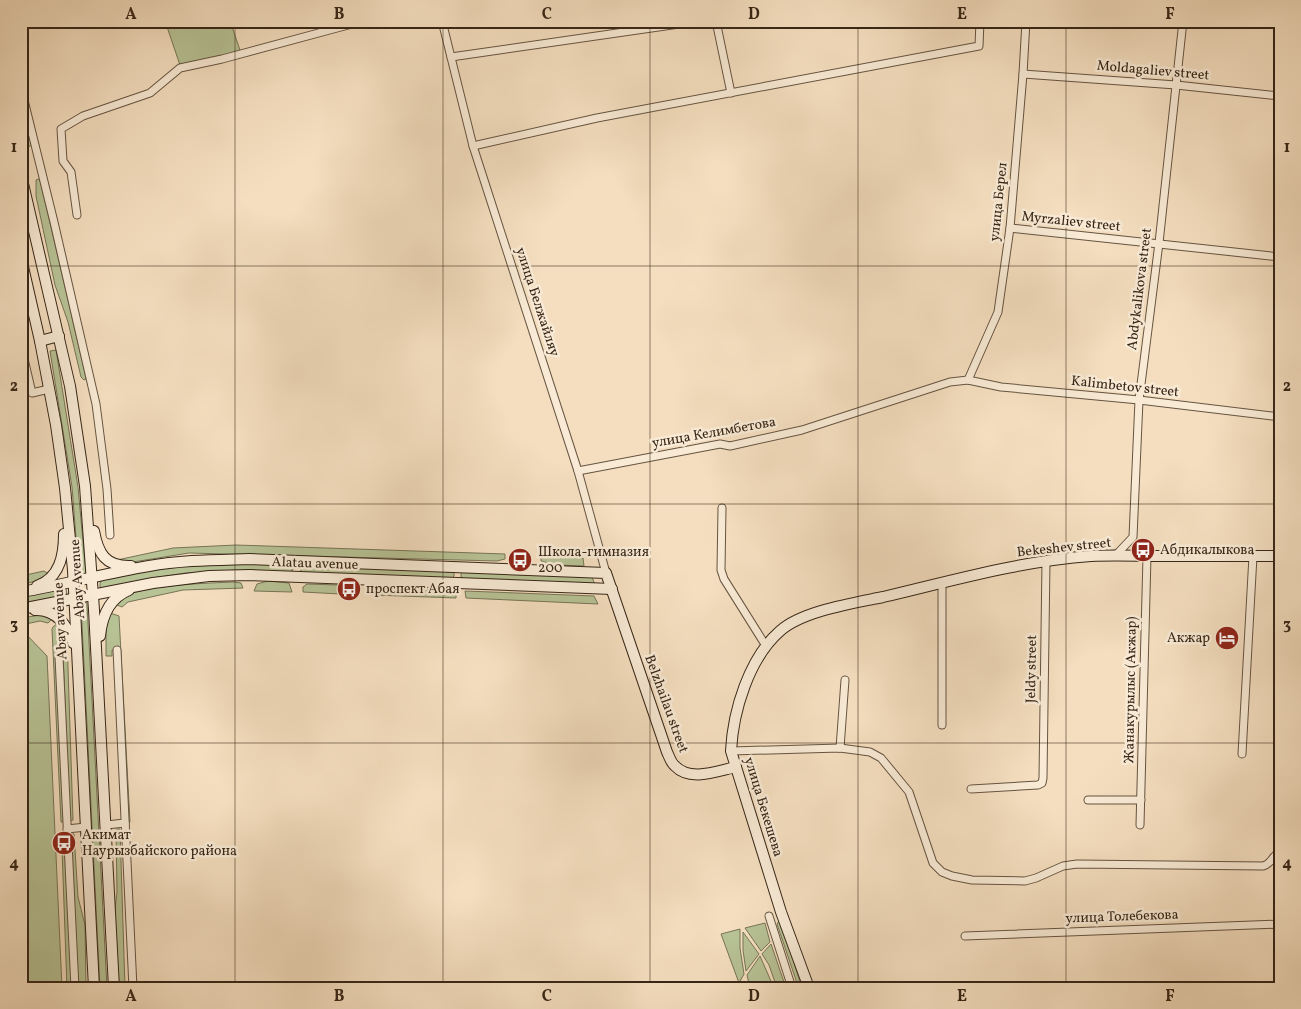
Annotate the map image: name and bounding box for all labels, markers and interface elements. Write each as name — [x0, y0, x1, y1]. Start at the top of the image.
text: A — [125, 4, 137, 26]
text: B — [334, 4, 345, 26]
text: C — [542, 4, 552, 26]
text: D — [748, 4, 760, 26]
text: E — [957, 4, 967, 26]
text: F — [1165, 4, 1175, 26]
street label: Moldagaliev street — [1096, 57, 1210, 85]
text: 1 — [11, 137, 17, 159]
text: 1 — [1284, 137, 1290, 159]
street label: улица Берел — [985, 161, 1013, 242]
street label: Myrzaliev street — [1021, 207, 1121, 237]
street label: Abdykalikova street — [1123, 227, 1157, 351]
street label: улица Белжайляу — [510, 245, 564, 359]
street label: Kalimbetov street — [1070, 372, 1180, 402]
text: 2 — [10, 376, 18, 398]
text: 2 — [1283, 376, 1291, 398]
street label: улица Келимбетова — [650, 413, 778, 453]
street label: Bekeshev street — [1016, 534, 1112, 562]
bus stop icon: Абдикалыкова — [1130, 537, 1156, 563]
street label: Abay Avenue — [66, 538, 90, 619]
place label: Абдикалыкова — [1160, 541, 1254, 560]
place label: Школа-гимназия 200 — [538, 543, 649, 578]
bus stop icon: Школа-гимназия 200 — [507, 547, 533, 573]
street label: Alatau avenue — [271, 553, 359, 575]
bus stop icon: проспект Абая — [336, 576, 362, 602]
place label: проспект Абая — [366, 580, 459, 599]
street label: Abay avenue — [49, 582, 73, 660]
text: 3 — [10, 614, 18, 636]
text: 3 — [1283, 614, 1291, 636]
street label: Жанакурылыс (Акжар) — [1120, 616, 1142, 764]
hotel icon: Акжар — [1214, 625, 1240, 651]
place label: Акжар — [1167, 629, 1210, 648]
street label: Jeldy street — [1022, 635, 1042, 703]
street label: Belzhailau street — [639, 652, 693, 756]
street label: улица Бекешева — [739, 755, 787, 859]
place label: Акимат Наурызбайского района — [82, 826, 237, 861]
bus stop icon: Акимат Наурызбайского района — [51, 830, 77, 856]
text: 4 — [9, 853, 19, 875]
text: 4 — [1282, 853, 1292, 875]
street label: улица Толебекова — [1065, 906, 1179, 928]
text: A — [125, 986, 137, 1008]
text: B — [334, 986, 345, 1008]
text: C — [542, 986, 552, 1008]
text: D — [748, 986, 760, 1008]
text: E — [957, 986, 967, 1008]
text: F — [1165, 986, 1175, 1008]

